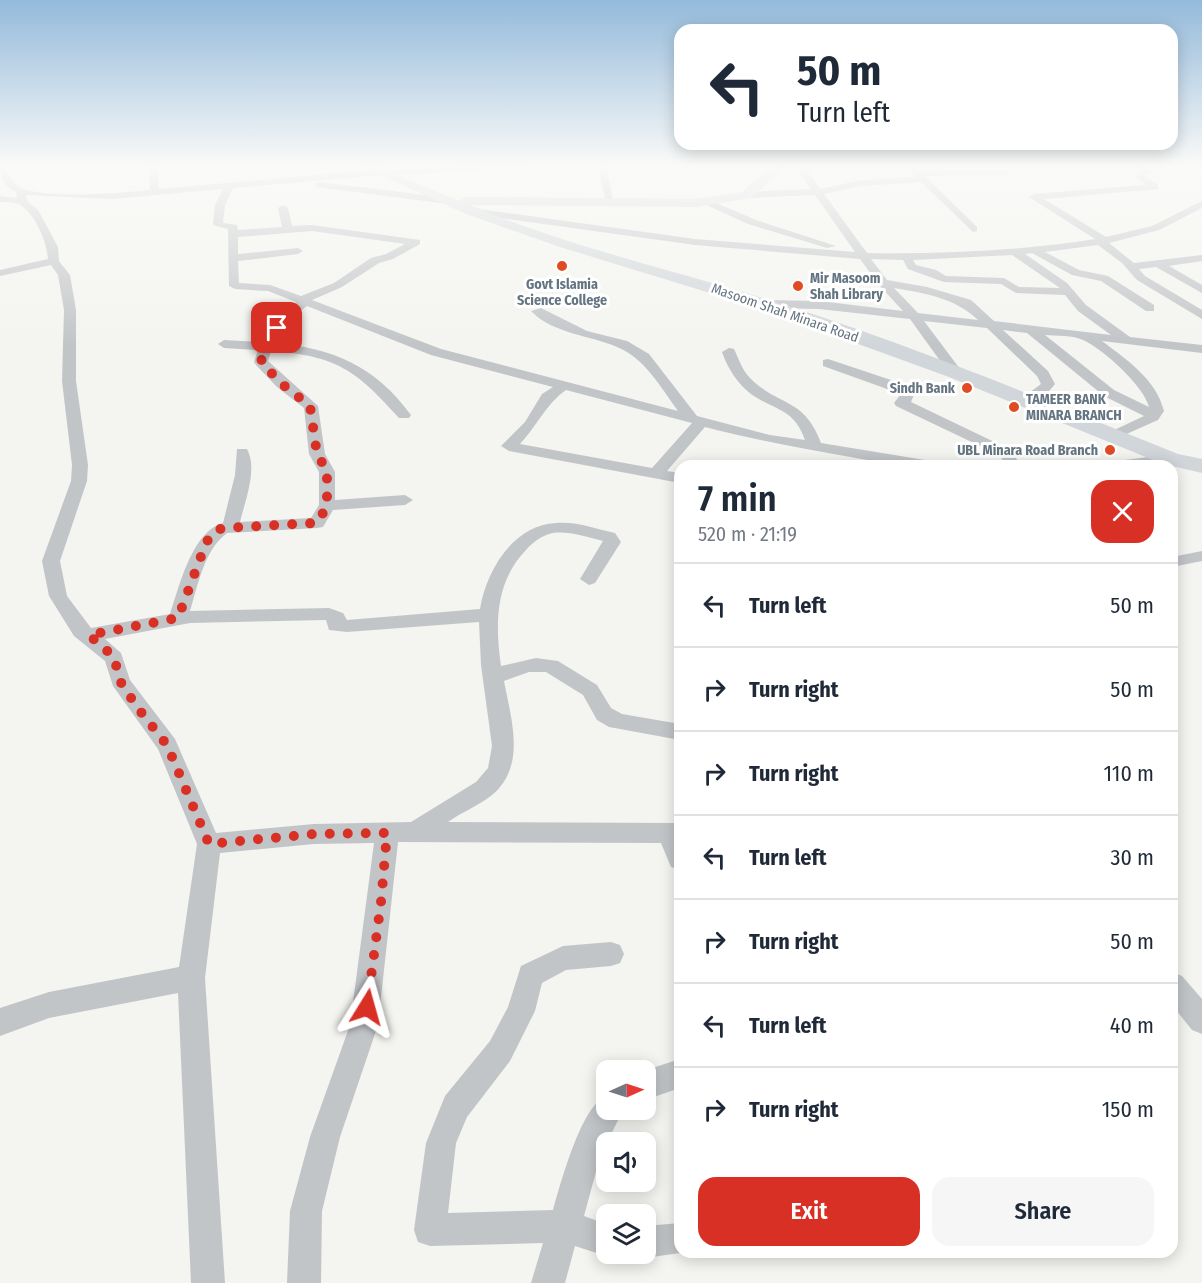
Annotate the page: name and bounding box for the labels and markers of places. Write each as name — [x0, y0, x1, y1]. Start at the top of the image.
marker: Govt Islamia Science College — [555, 259, 569, 273]
place label: Mir Masoom Shah Library — [810, 270, 883, 303]
place label: Govt Islamia Science College — [517, 276, 607, 309]
marker: Mir Masoom Shah Library — [791, 279, 805, 293]
pin — [251, 302, 302, 353]
place label: Sindh Bank — [890, 380, 956, 397]
marker: Sindh Bank — [960, 381, 974, 395]
place label: TAMEER BANK MINARA BRANCH — [1026, 391, 1122, 424]
marker: TAMEER BANK MINARA BRANCH — [1007, 400, 1021, 414]
place label: UBL Minara Road Branch — [957, 442, 1098, 459]
marker: UBL Minara Road Branch — [1103, 443, 1117, 457]

